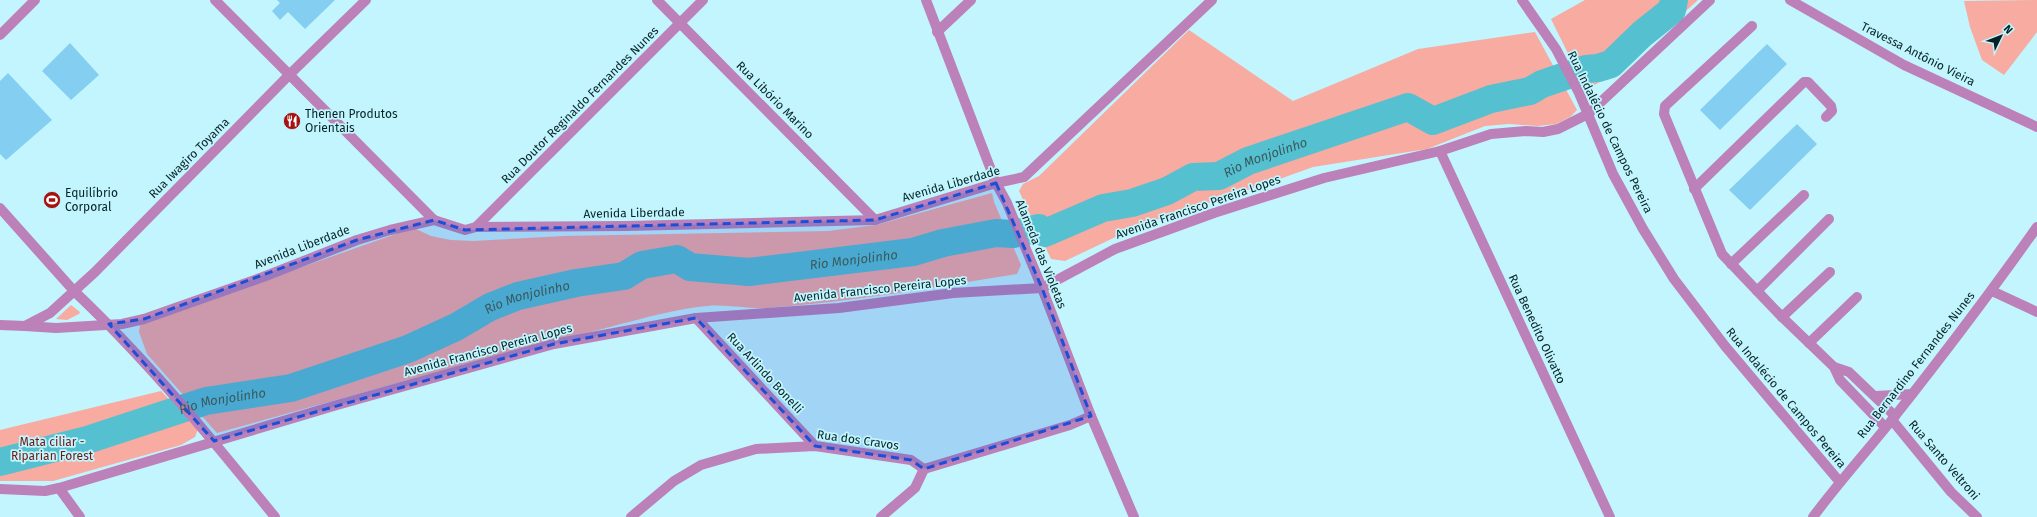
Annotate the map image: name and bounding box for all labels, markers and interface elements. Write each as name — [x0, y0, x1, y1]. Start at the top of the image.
north arrow — [1981, 16, 2021, 56]
street label: Travessa Antônio Vieira — [1859, 19, 1977, 89]
text: N — [2001, 22, 2015, 37]
street label: Rua Doutor Reginaldo Fernandes Nunes — [499, 23, 662, 186]
street label: Rua Indalécio de Campos Pereira — [1565, 49, 1655, 215]
street label: Rua Libório Marino — [733, 58, 817, 142]
place label: Thenen Produtos Orientais — [305, 107, 398, 135]
restaurant icon: Thenen Produtos Orientais — [282, 111, 302, 131]
street label: Rua Iwagiro Toyama — [146, 115, 232, 201]
water label: Rio Monjolinho — [1221, 135, 1309, 180]
street label: Avenida Liberdade — [900, 163, 1002, 205]
street label: Avenida Francisco Pereira Lopes — [1114, 172, 1283, 242]
place label: Equilíbrio Corporal — [65, 186, 118, 214]
sports icon: Equilíbrio Corporal — [42, 190, 62, 210]
street label: Alameda das Violetas — [1013, 197, 1069, 311]
street label: Avenida Liberdade — [583, 205, 685, 221]
street label: Avenida Liberdade — [252, 222, 352, 272]
water label: Rio Monjolinho — [809, 247, 899, 273]
street label: Rua Benedito Olivatto — [1505, 272, 1569, 386]
street label: Avenida Francisco Pereira Lopes — [793, 273, 967, 305]
water label: Rio Monjolinho — [481, 278, 571, 317]
street label: Rua Bernardino Fernandes Nunes — [1854, 289, 1978, 441]
street label: Avenida Francisco Pereira Lopes — [402, 321, 574, 379]
street label: Rua Indalécio de Campos Pereira — [1723, 325, 1849, 471]
street label: Rua Arlindo Bonelli — [724, 330, 806, 416]
water label: Rio Monjolinho — [177, 385, 267, 417]
street label: Rua Santo Veltroni — [1906, 417, 1982, 503]
street label: Rua dos Cravos — [816, 427, 900, 453]
park label: Mata ciliar - Riparian Forest — [11, 435, 94, 463]

